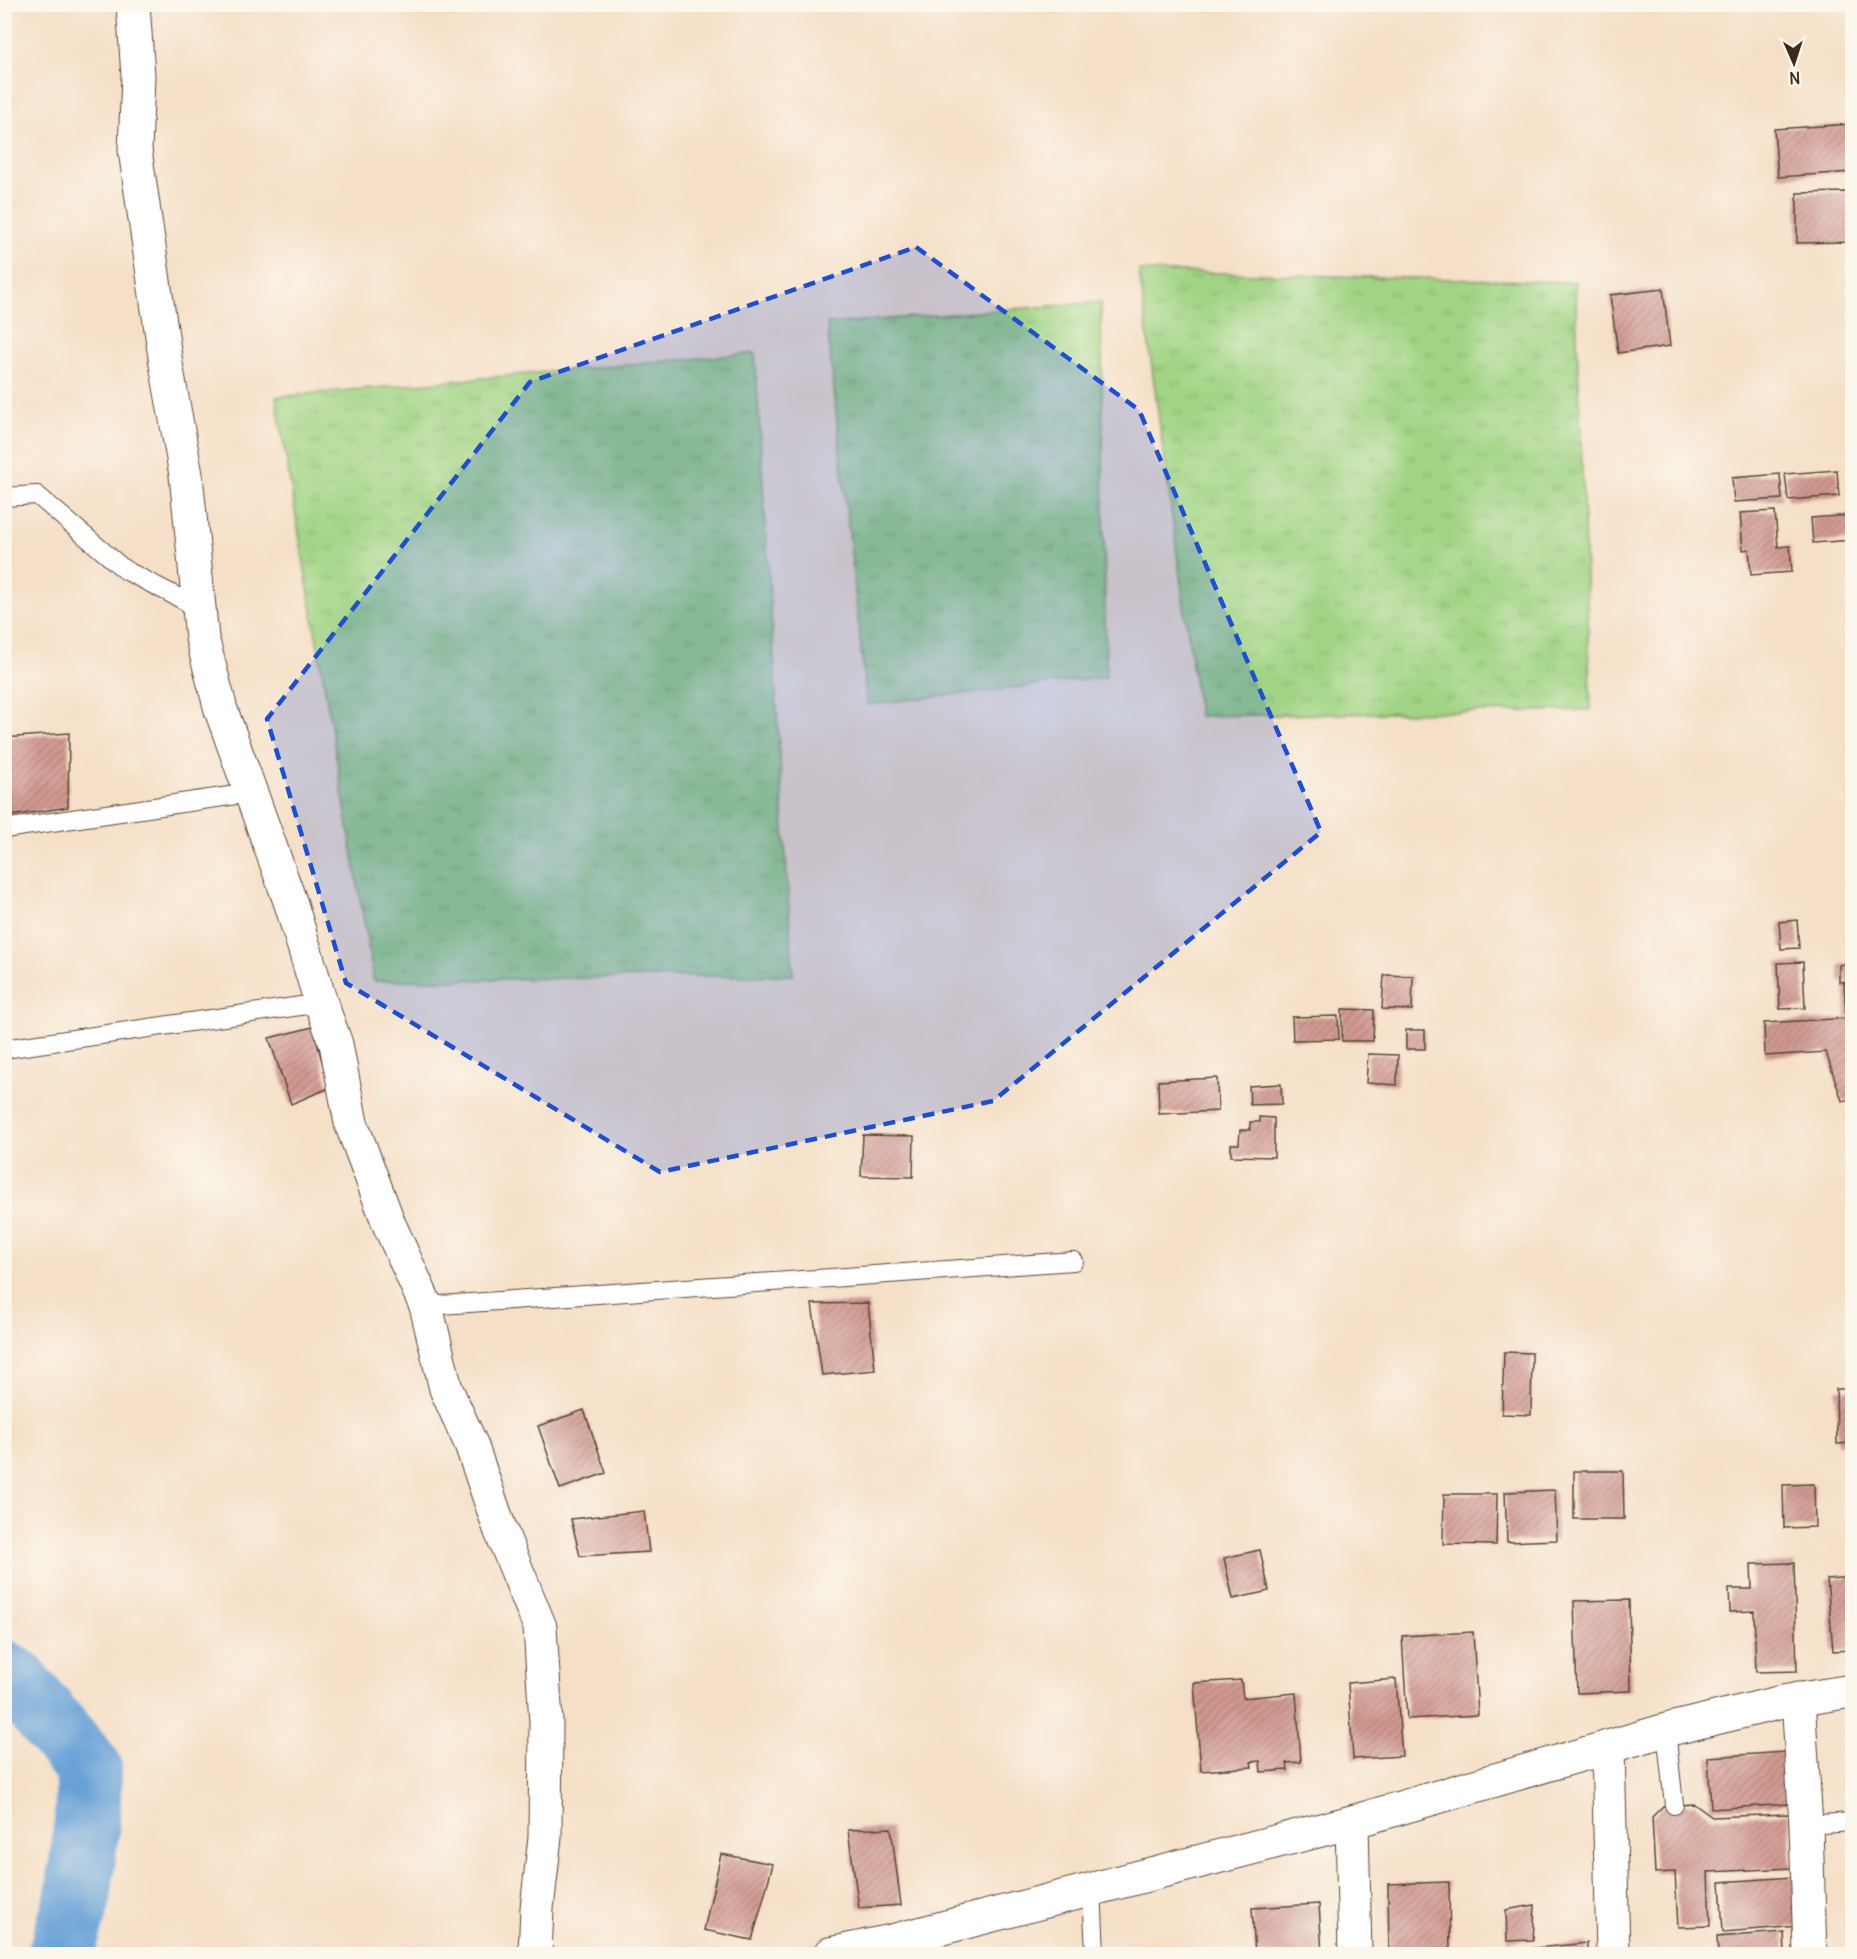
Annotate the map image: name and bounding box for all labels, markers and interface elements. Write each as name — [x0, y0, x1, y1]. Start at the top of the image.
north arrow — [1764, 33, 1824, 93]
text: N — [1789, 68, 1801, 88]

